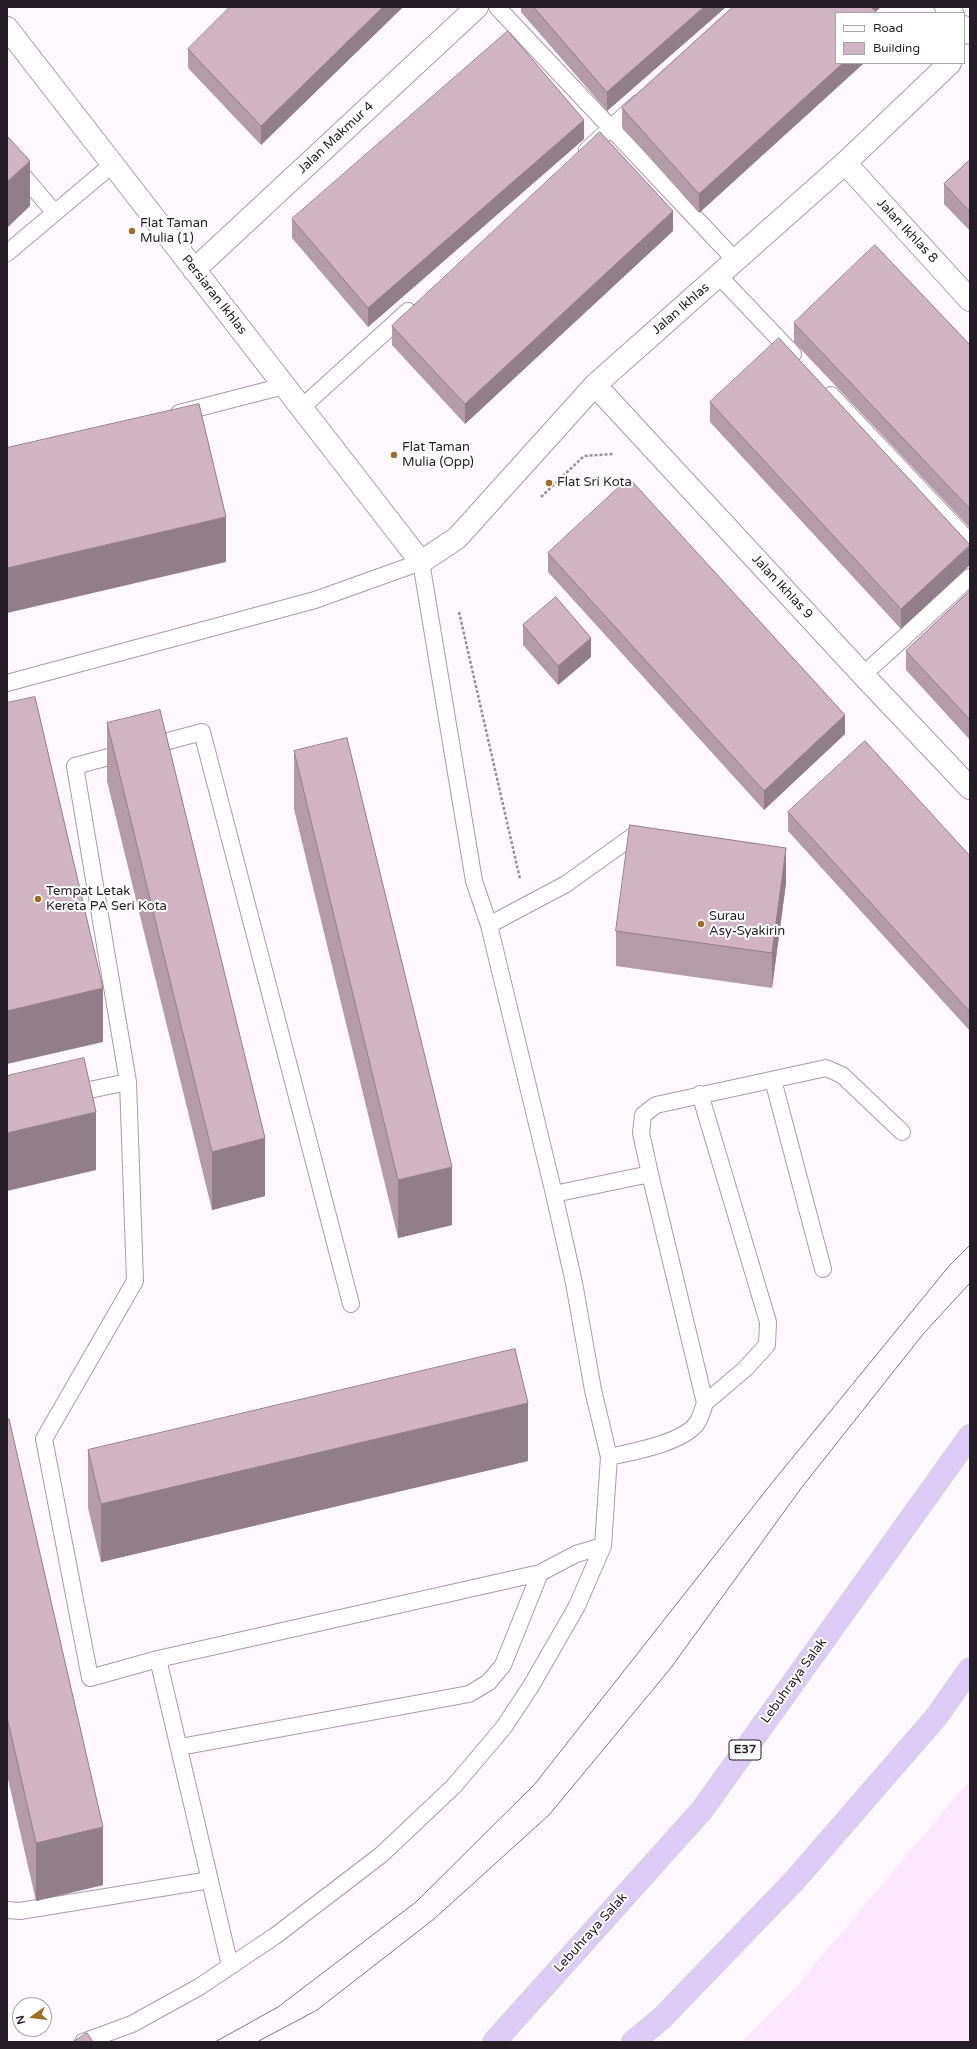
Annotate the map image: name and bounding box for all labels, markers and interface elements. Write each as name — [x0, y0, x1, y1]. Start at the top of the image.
legend — [835, 12, 965, 64]
text: Road — [873, 21, 903, 35]
text: Building — [873, 41, 920, 55]
street label: Jalan Makmur 4 — [295, 99, 377, 177]
street label: Jalan Ikhlas 8 — [873, 196, 941, 266]
place label: Flat Taman Mulia (1) — [140, 216, 208, 247]
marker: Flat Taman Mulia (1) — [127, 226, 137, 236]
street label: Persiaran Ikhlas — [178, 252, 250, 338]
street label: Jalan Ikhlas — [649, 280, 713, 338]
place label: Flat Taman Mulia (Opp) — [402, 440, 474, 471]
marker: Flat Taman Mulia (Opp) — [389, 450, 399, 460]
place label: Flat Sri Kota — [557, 475, 632, 491]
marker: Flat Sri Kota — [544, 478, 554, 488]
street label: Jalan Ikhlas 9 — [748, 552, 816, 622]
place label: Tempat Letak Kereta PA Seri Kota — [46, 884, 167, 915]
marker: Tempat Letak Kereta PA Seri Kota — [33, 894, 43, 904]
place label: Surau Asy-Syakirin — [709, 909, 785, 940]
marker: Surau Asy-Syakirin — [696, 919, 706, 929]
street label: Lebuhraya Salak — [758, 1635, 830, 1727]
road number: E37 — [729, 1740, 761, 1760]
street label: Lebuhraya Salak — [551, 1890, 631, 1976]
north arrow — [12, 1997, 52, 2037]
text: N — [13, 2014, 28, 2026]

